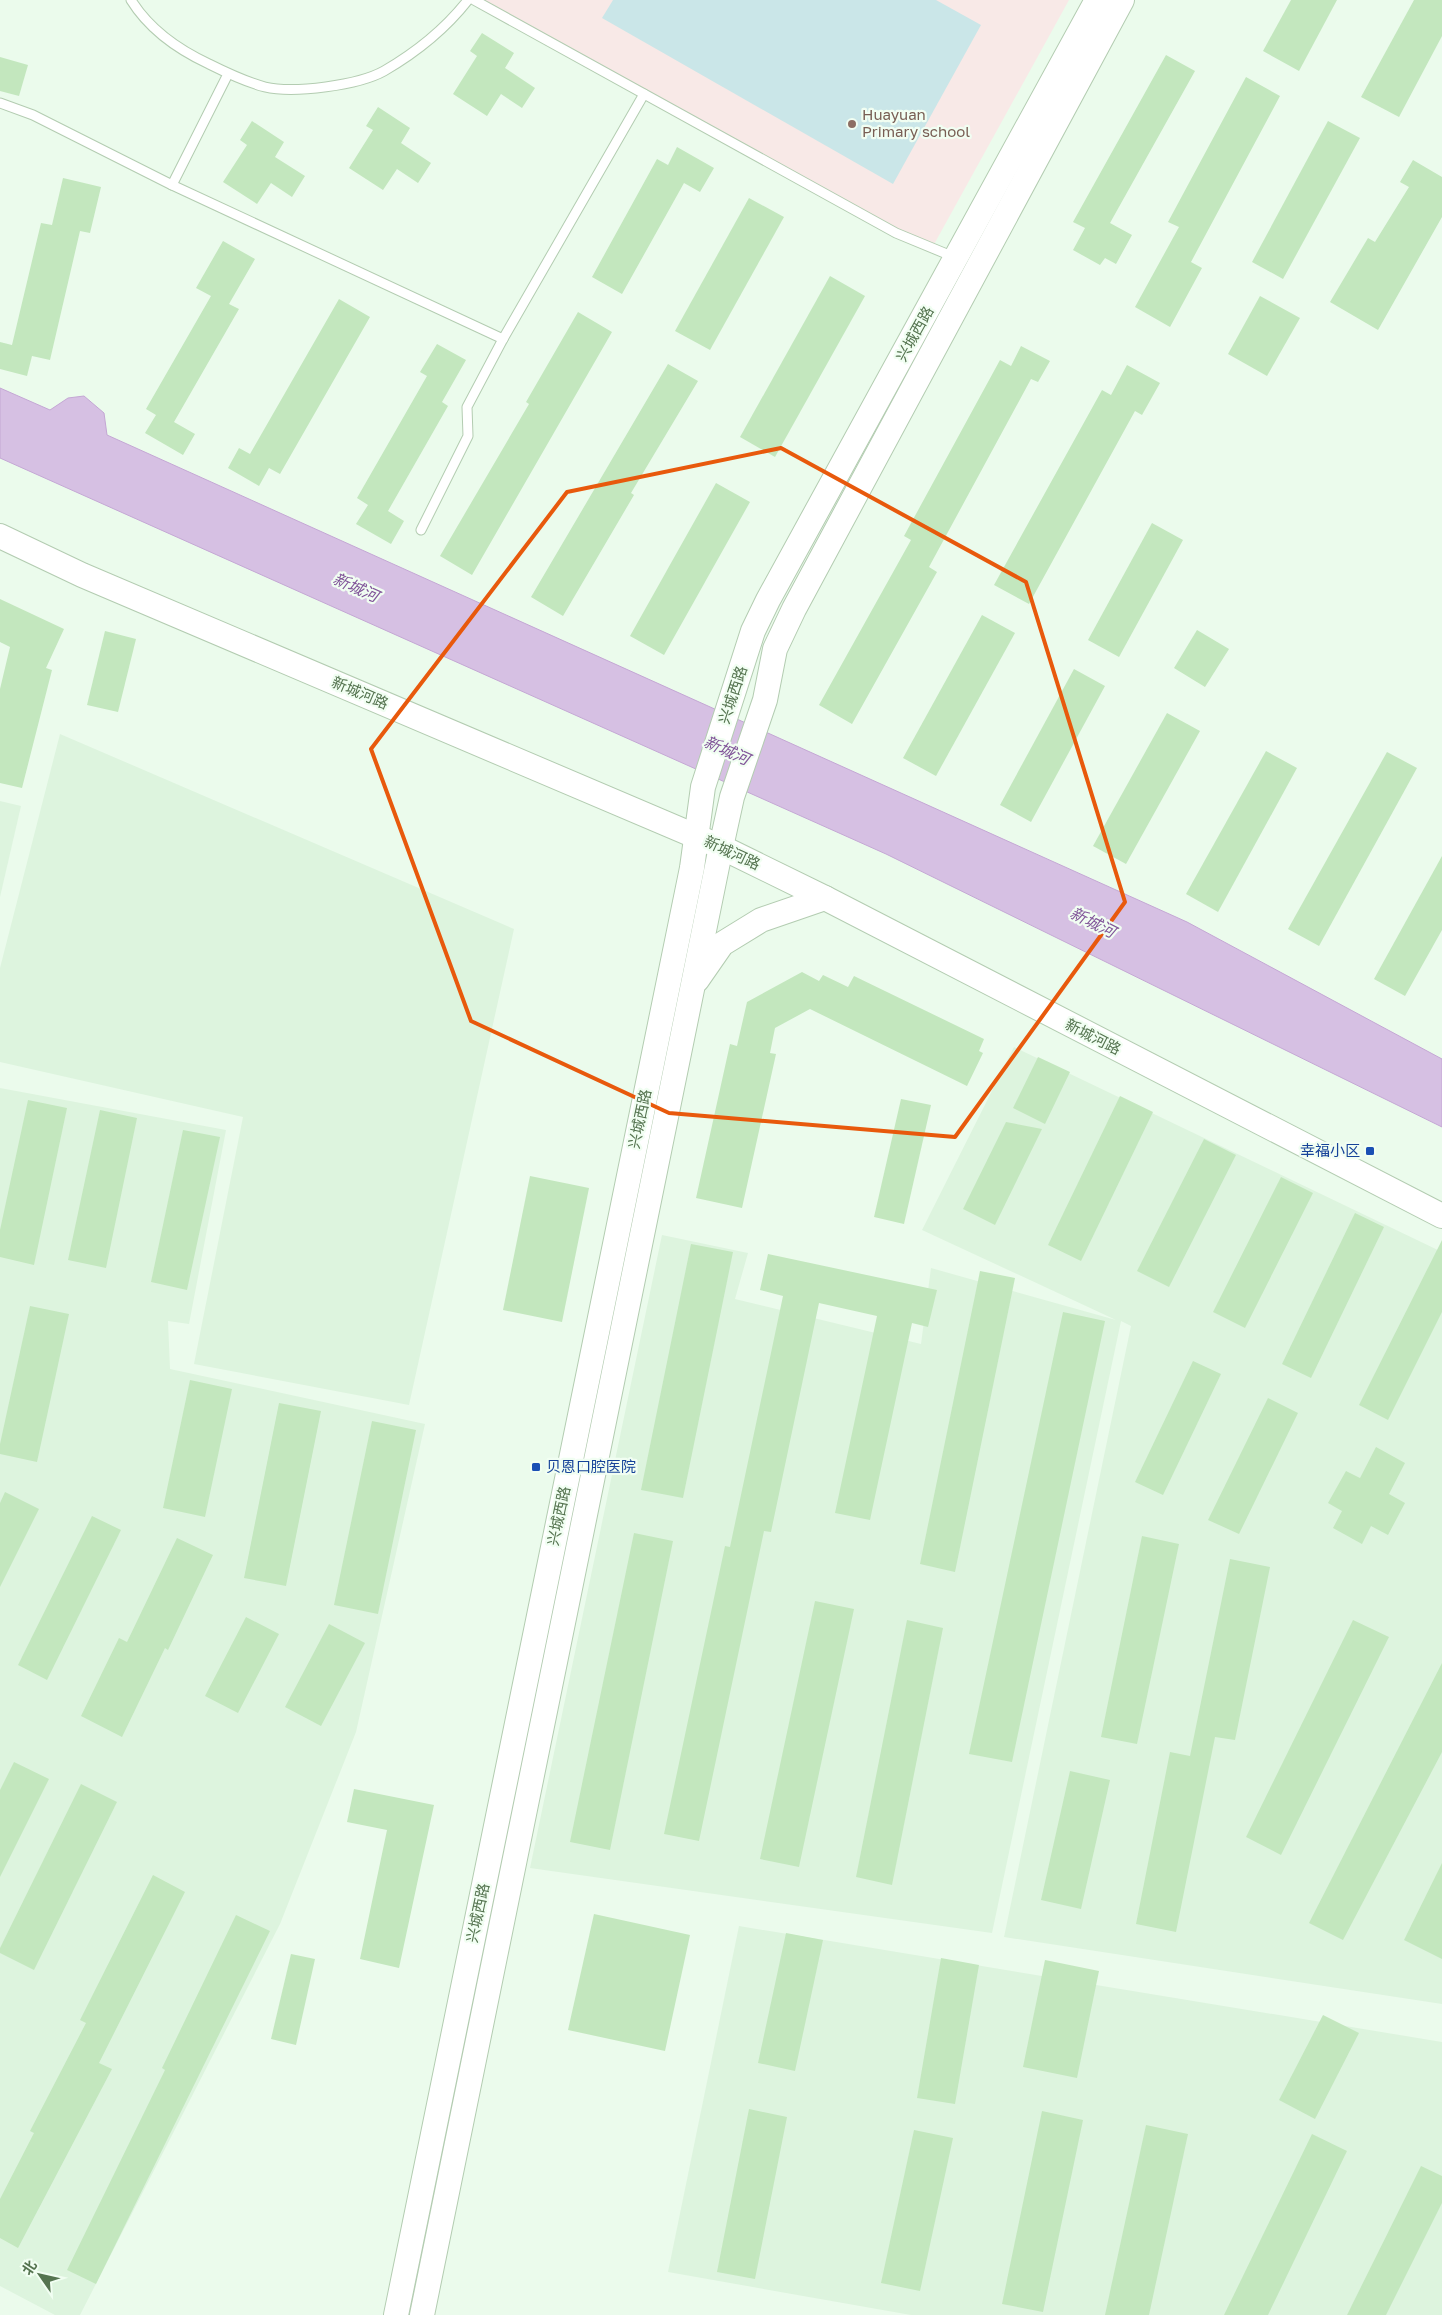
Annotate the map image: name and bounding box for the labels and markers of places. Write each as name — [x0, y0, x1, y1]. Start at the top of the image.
place label: Huayuan Primary school — [862, 105, 970, 140]
marker: Huayuan Primary school — [846, 118, 858, 130]
place label: 幸福小区 — [1300, 1141, 1360, 1159]
marker: 幸福小区 — [1364, 1145, 1376, 1157]
place label: 贝恩口腔医院 — [546, 1457, 636, 1475]
marker: 贝恩口腔医院 — [530, 1461, 542, 1473]

